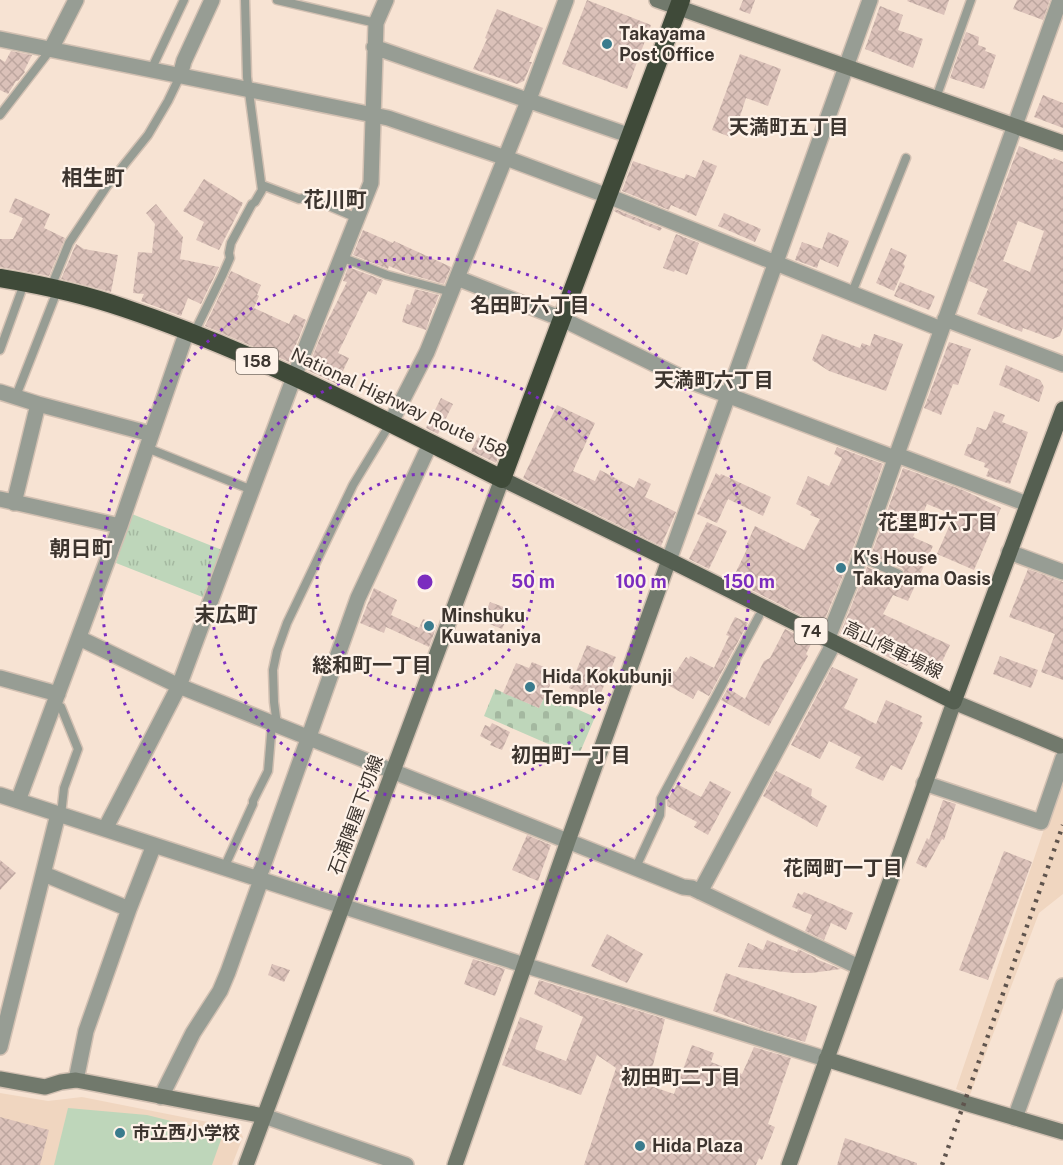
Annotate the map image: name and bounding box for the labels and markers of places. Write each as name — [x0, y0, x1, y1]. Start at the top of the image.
place label: Takayama Post Office — [619, 23, 715, 65]
marker: Takayama Post Office — [600, 37, 614, 51]
place label: K's House Takayama Oasis — [853, 547, 991, 589]
marker: K's House Takayama Oasis — [834, 561, 848, 575]
centre of rings — [415, 572, 435, 592]
place label: Minshuku Kuwataniya — [441, 605, 541, 647]
marker: Minshuku Kuwataniya — [422, 619, 436, 633]
place label: Hida Kokubunji Temple — [542, 666, 672, 708]
marker: Hida Kokubunji Temple — [523, 680, 537, 694]
place label: 市立西小学校 — [132, 1122, 240, 1143]
marker: 市立西小学校 — [113, 1126, 127, 1140]
place label: Hida Plaza — [652, 1135, 743, 1156]
marker: Hida Plaza — [633, 1139, 647, 1153]

